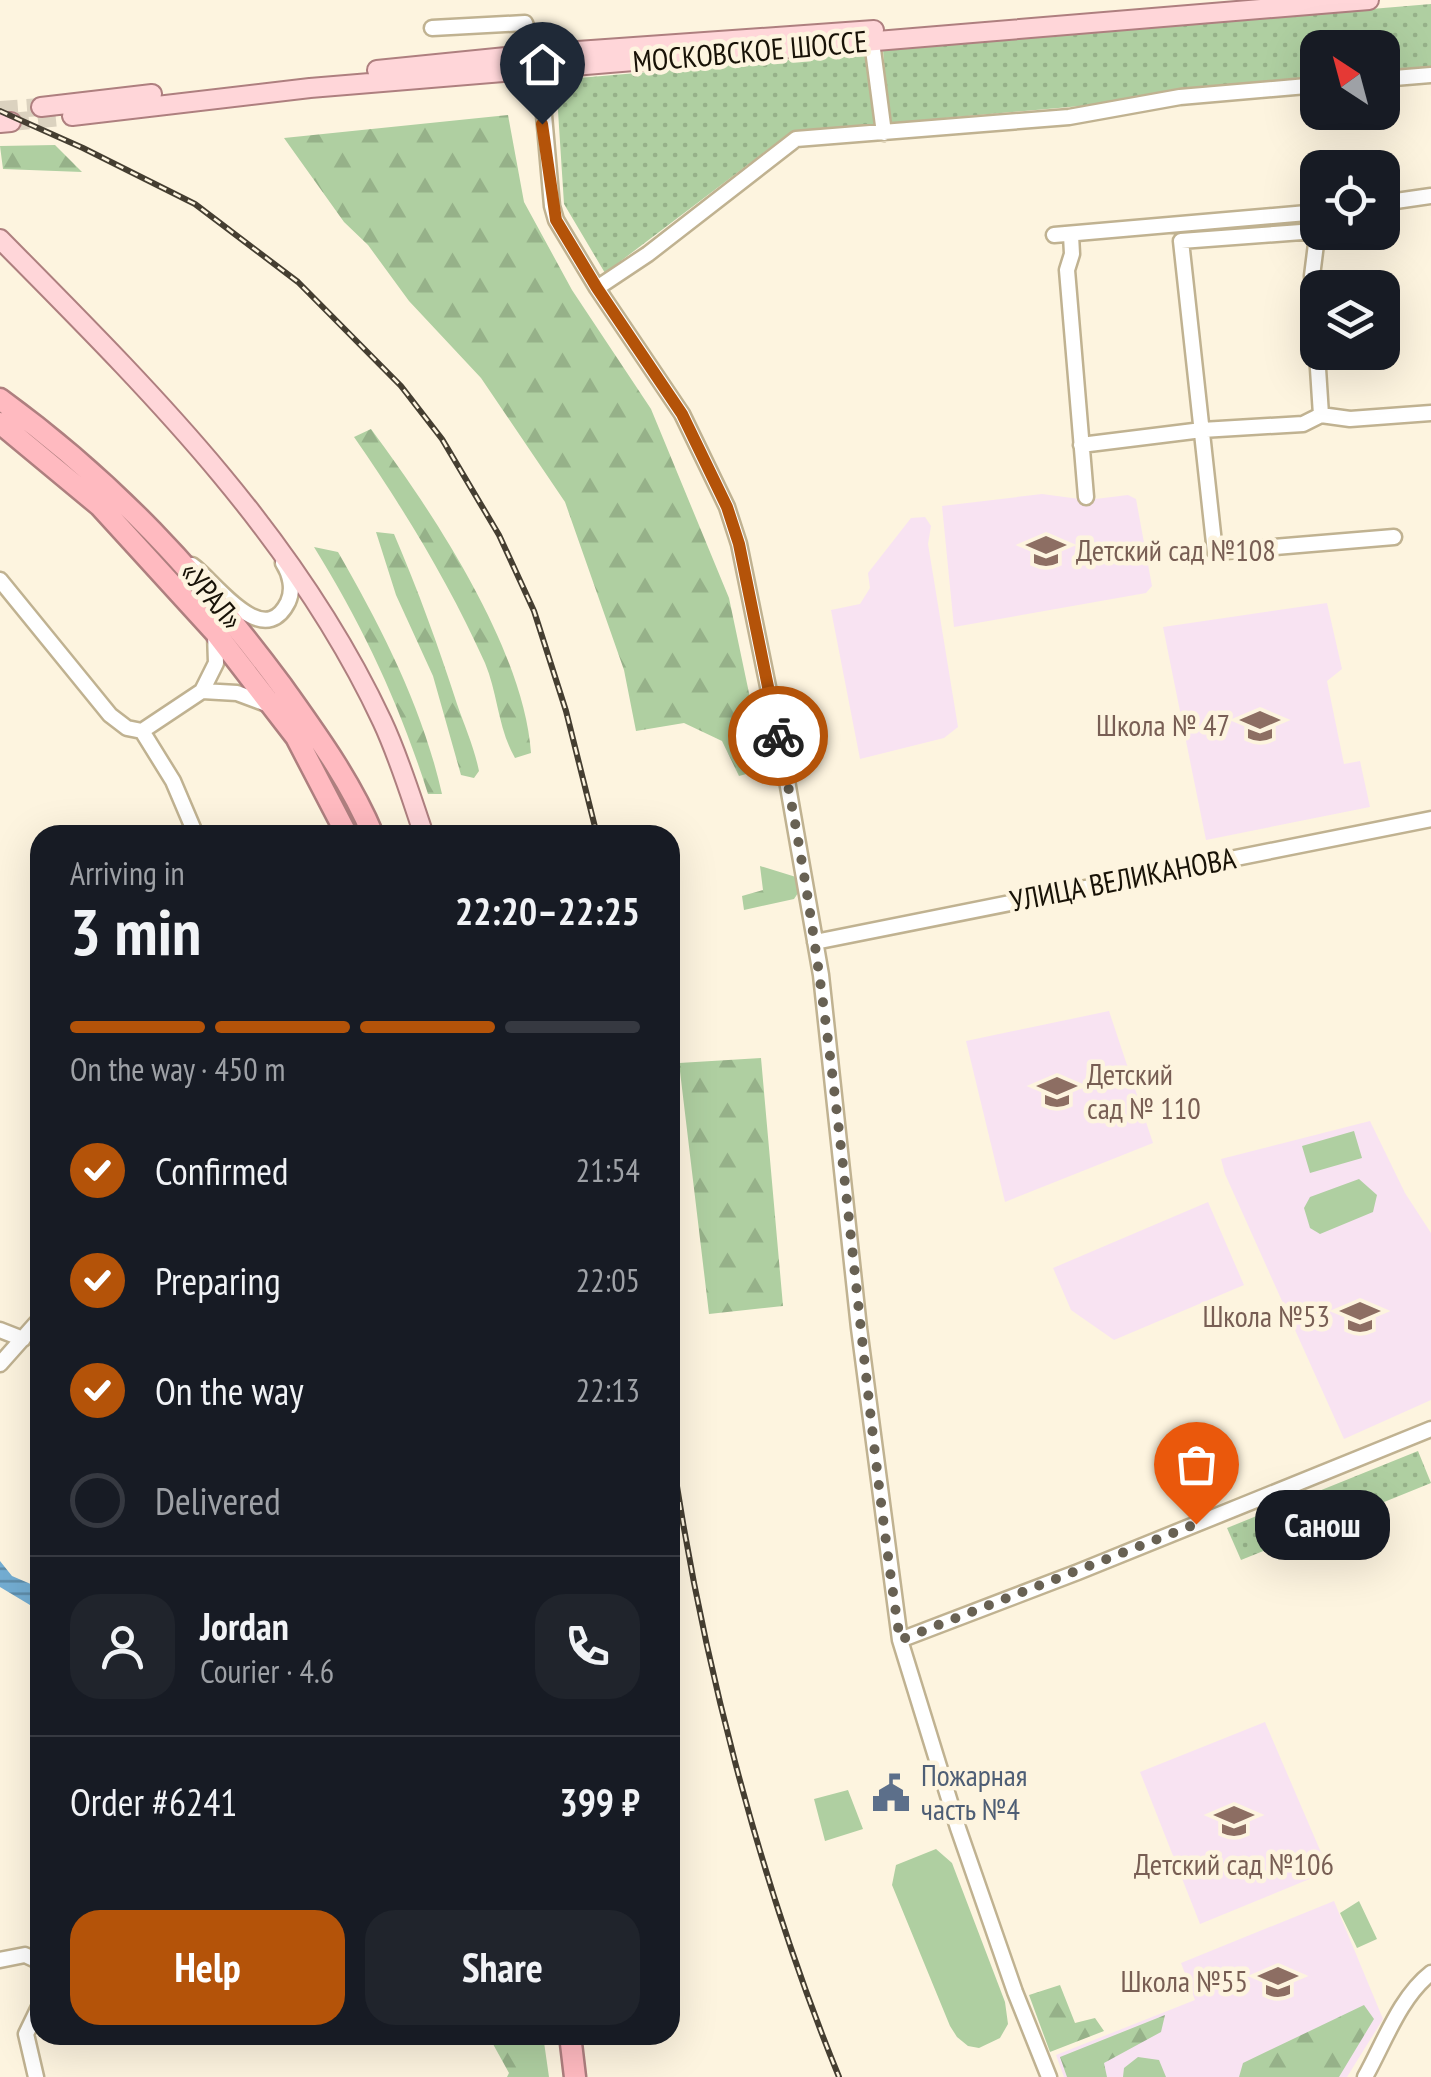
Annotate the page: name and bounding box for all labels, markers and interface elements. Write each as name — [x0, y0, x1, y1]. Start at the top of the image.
street label: МОСКОВСКОЕ ШОССЕ — [631, 21, 869, 80]
pin — [500, 22, 585, 125]
north arrow — [1300, 30, 1400, 130]
map controls — [1300, 30, 1400, 370]
icon: home — [515, 37, 570, 92]
button: locate — [1300, 150, 1400, 250]
button: layers — [1300, 270, 1400, 370]
school or university icon: Детский сад №108 — [1025, 530, 1067, 572]
place label: Детский сад №108 — [1076, 530, 1276, 569]
street label: «УРАЛ» — [172, 553, 252, 637]
courier — [728, 686, 828, 786]
place label: Школа № 47 — [1096, 705, 1230, 744]
school or university icon: Школа № 47 — [1239, 705, 1281, 747]
icon: bike — [751, 709, 806, 764]
street label: УЛИЦА ВЕЛИКАНОВА — [1007, 837, 1240, 920]
text: Arriving in — [70, 852, 185, 894]
text: 22:20–22:25 — [455, 886, 640, 935]
text: 3 min — [70, 889, 201, 973]
text: On the way · 450 m — [70, 1048, 285, 1090]
place label: Детский сад № 110 — [1087, 1054, 1201, 1127]
school or university icon: Детский сад № 110 — [1036, 1071, 1078, 1113]
icon: check — [70, 1143, 125, 1198]
text: Confirmed — [155, 1146, 288, 1195]
text: 21:54 — [576, 1149, 640, 1191]
icon: check — [70, 1253, 125, 1308]
text: Preparing — [155, 1256, 281, 1305]
text: 22:05 — [576, 1259, 640, 1301]
place label: Школа №53 — [1202, 1296, 1330, 1335]
school or university icon: Школа №53 — [1339, 1296, 1381, 1338]
icon: check — [70, 1363, 125, 1418]
text: On the way — [155, 1366, 303, 1415]
text: 22:13 — [576, 1369, 640, 1411]
pin — [1154, 1422, 1239, 1525]
icon: bag — [1169, 1437, 1224, 1492]
text: Delivered — [155, 1476, 281, 1525]
callout: Санош — [1256, 1489, 1391, 1559]
text: Санош — [1284, 1504, 1361, 1546]
button: person — [70, 1594, 175, 1699]
button: phone — [535, 1594, 640, 1699]
text: Jordan — [200, 1601, 289, 1650]
text: Courier · 4.6 — [200, 1650, 334, 1692]
place label: Пожарная часть №4 — [921, 1755, 1027, 1828]
public building icon: Пожарная часть №4 — [870, 1772, 912, 1814]
text: Order #6241 — [70, 1777, 237, 1826]
text: 399 ₽ — [560, 1777, 640, 1826]
school or university icon: Детский сад №106 — [1213, 1800, 1255, 1842]
place label: Детский сад №106 — [1134, 1844, 1334, 1883]
button: Help — [70, 1910, 345, 2025]
button: Share — [365, 1910, 640, 2025]
place label: Школа №55 — [1120, 1961, 1248, 2000]
school or university icon: Школа №55 — [1257, 1961, 1299, 2003]

